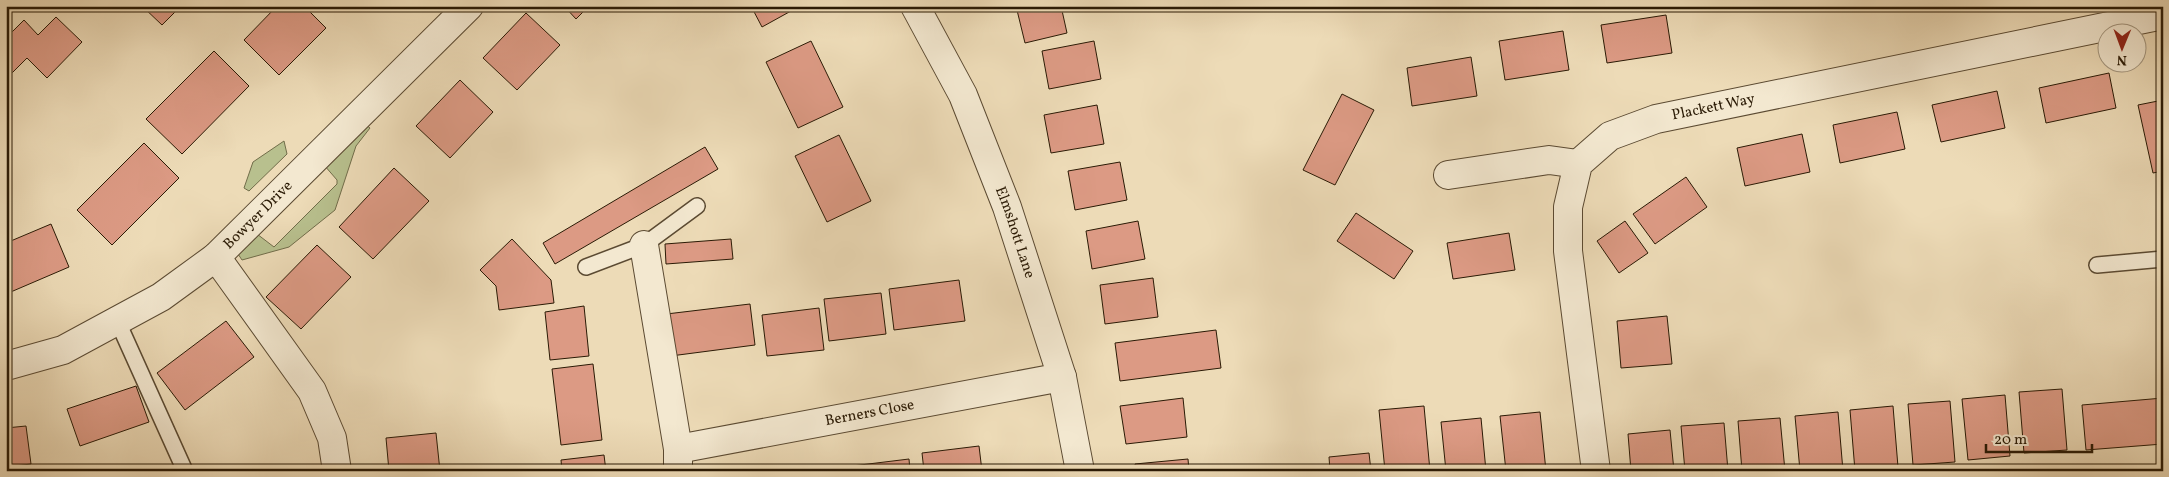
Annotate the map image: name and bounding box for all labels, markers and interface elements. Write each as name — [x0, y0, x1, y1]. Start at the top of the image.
north arrow — [2096, 22, 2146, 72]
text: N — [2117, 50, 2127, 69]
street label: Plackett Way — [1670, 88, 1757, 126]
street label: Bowyer Drive — [219, 176, 297, 254]
street label: Elmshott Lane — [989, 183, 1040, 281]
street label: Berners Close — [823, 394, 916, 432]
scale bar — [1986, 422, 2093, 454]
text: 20 m — [1994, 430, 2027, 451]

